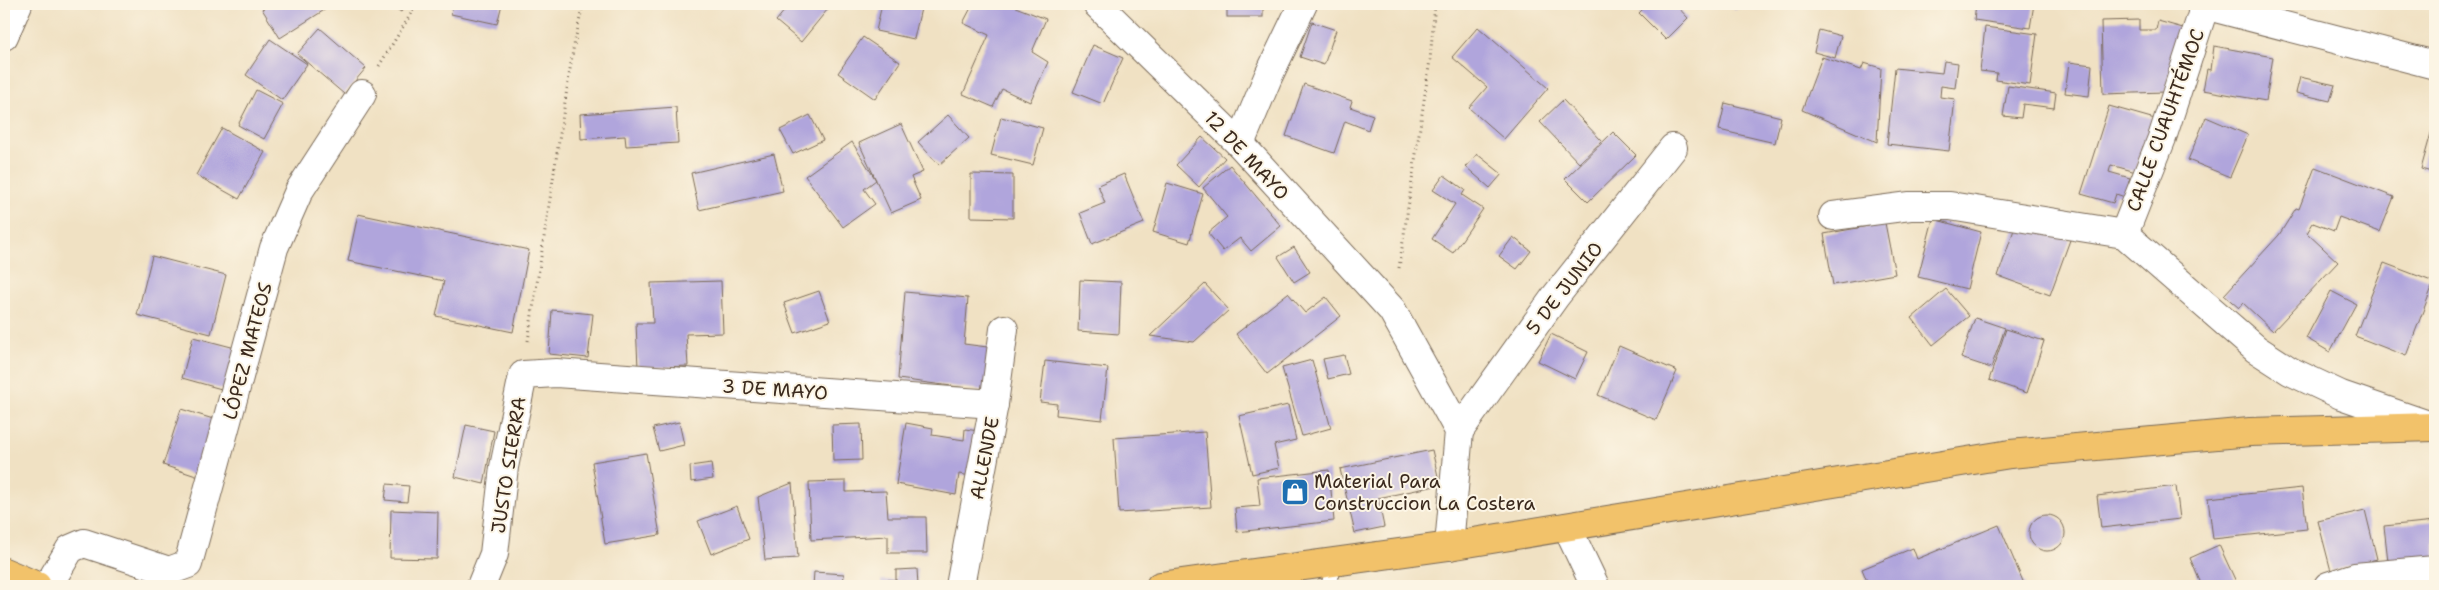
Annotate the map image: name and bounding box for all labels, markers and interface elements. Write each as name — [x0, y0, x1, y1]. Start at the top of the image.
street label: CALLE CUAUHTÉMOC — [2120, 25, 2210, 215]
street label: 12 DE MAYO — [1199, 105, 1294, 205]
street label: 5 DE JUNIO — [1520, 237, 1608, 340]
street label: LÓPEZ MATEOS — [216, 279, 278, 423]
street label: 3 DE MAYO — [721, 373, 829, 406]
street label: JUSTO SIERRA — [485, 395, 532, 535]
street label: ALLENDE — [964, 414, 1005, 502]
place label: Material Para Construccion La Costera — [1314, 469, 1535, 516]
shop icon: Material Para Construccion La Costera — [1280, 477, 1310, 507]

